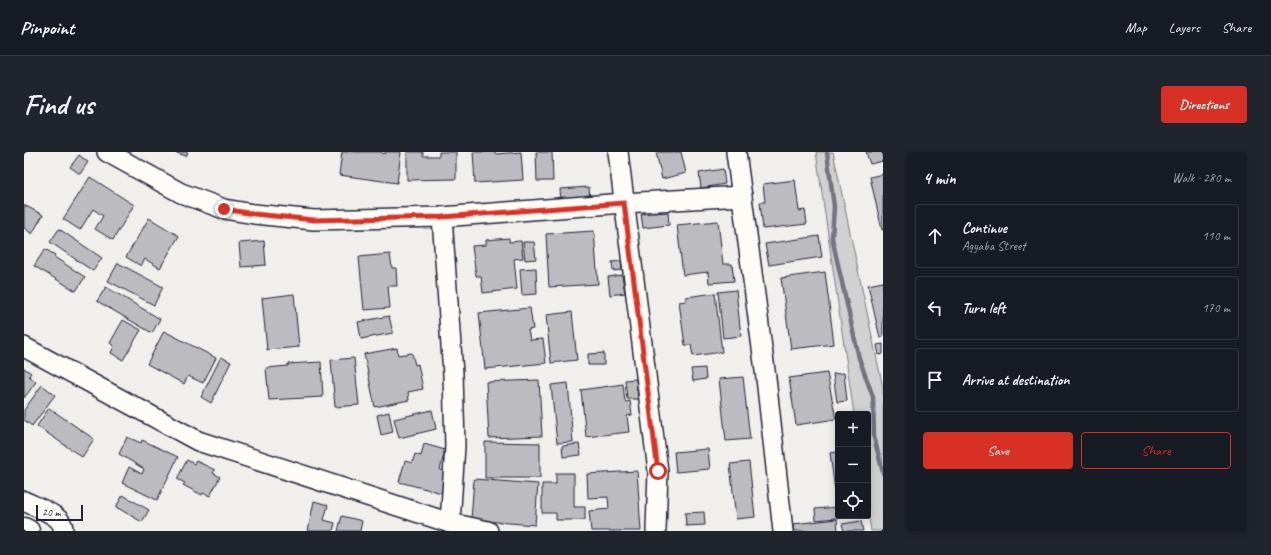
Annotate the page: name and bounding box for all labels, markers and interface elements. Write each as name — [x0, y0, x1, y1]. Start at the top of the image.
text: Pinpoint — [20, 16, 74, 40]
text: Map — [1125, 19, 1147, 36]
text: Layers — [1169, 19, 1200, 36]
text: Share — [1222, 19, 1251, 36]
button: Directions — [1161, 86, 1247, 123]
text: Find us — [24, 87, 94, 122]
text: 4 min — [923, 168, 956, 189]
text: Walk · 280 m — [1172, 170, 1231, 186]
route end — [215, 200, 233, 218]
text: Continue — [962, 219, 1007, 238]
icon: ahead — [924, 225, 946, 247]
text: 110 m — [1202, 228, 1230, 244]
text: Agyaba Street — [962, 238, 1026, 254]
icon: left — [924, 297, 946, 319]
text: Turn left — [962, 299, 1005, 318]
text: 170 m — [1202, 300, 1230, 316]
icon: arrive — [924, 369, 946, 391]
text: Arrive at destination — [962, 371, 1069, 390]
map controls — [835, 411, 871, 519]
button: + — [835, 411, 871, 447]
button: Save — [923, 432, 1073, 469]
button: Share — [1081, 432, 1231, 469]
button: − — [835, 447, 871, 483]
route start — [649, 462, 667, 480]
button: locate — [835, 483, 871, 519]
scale bar — [36, 503, 83, 522]
text: 20 m — [42, 505, 61, 519]

